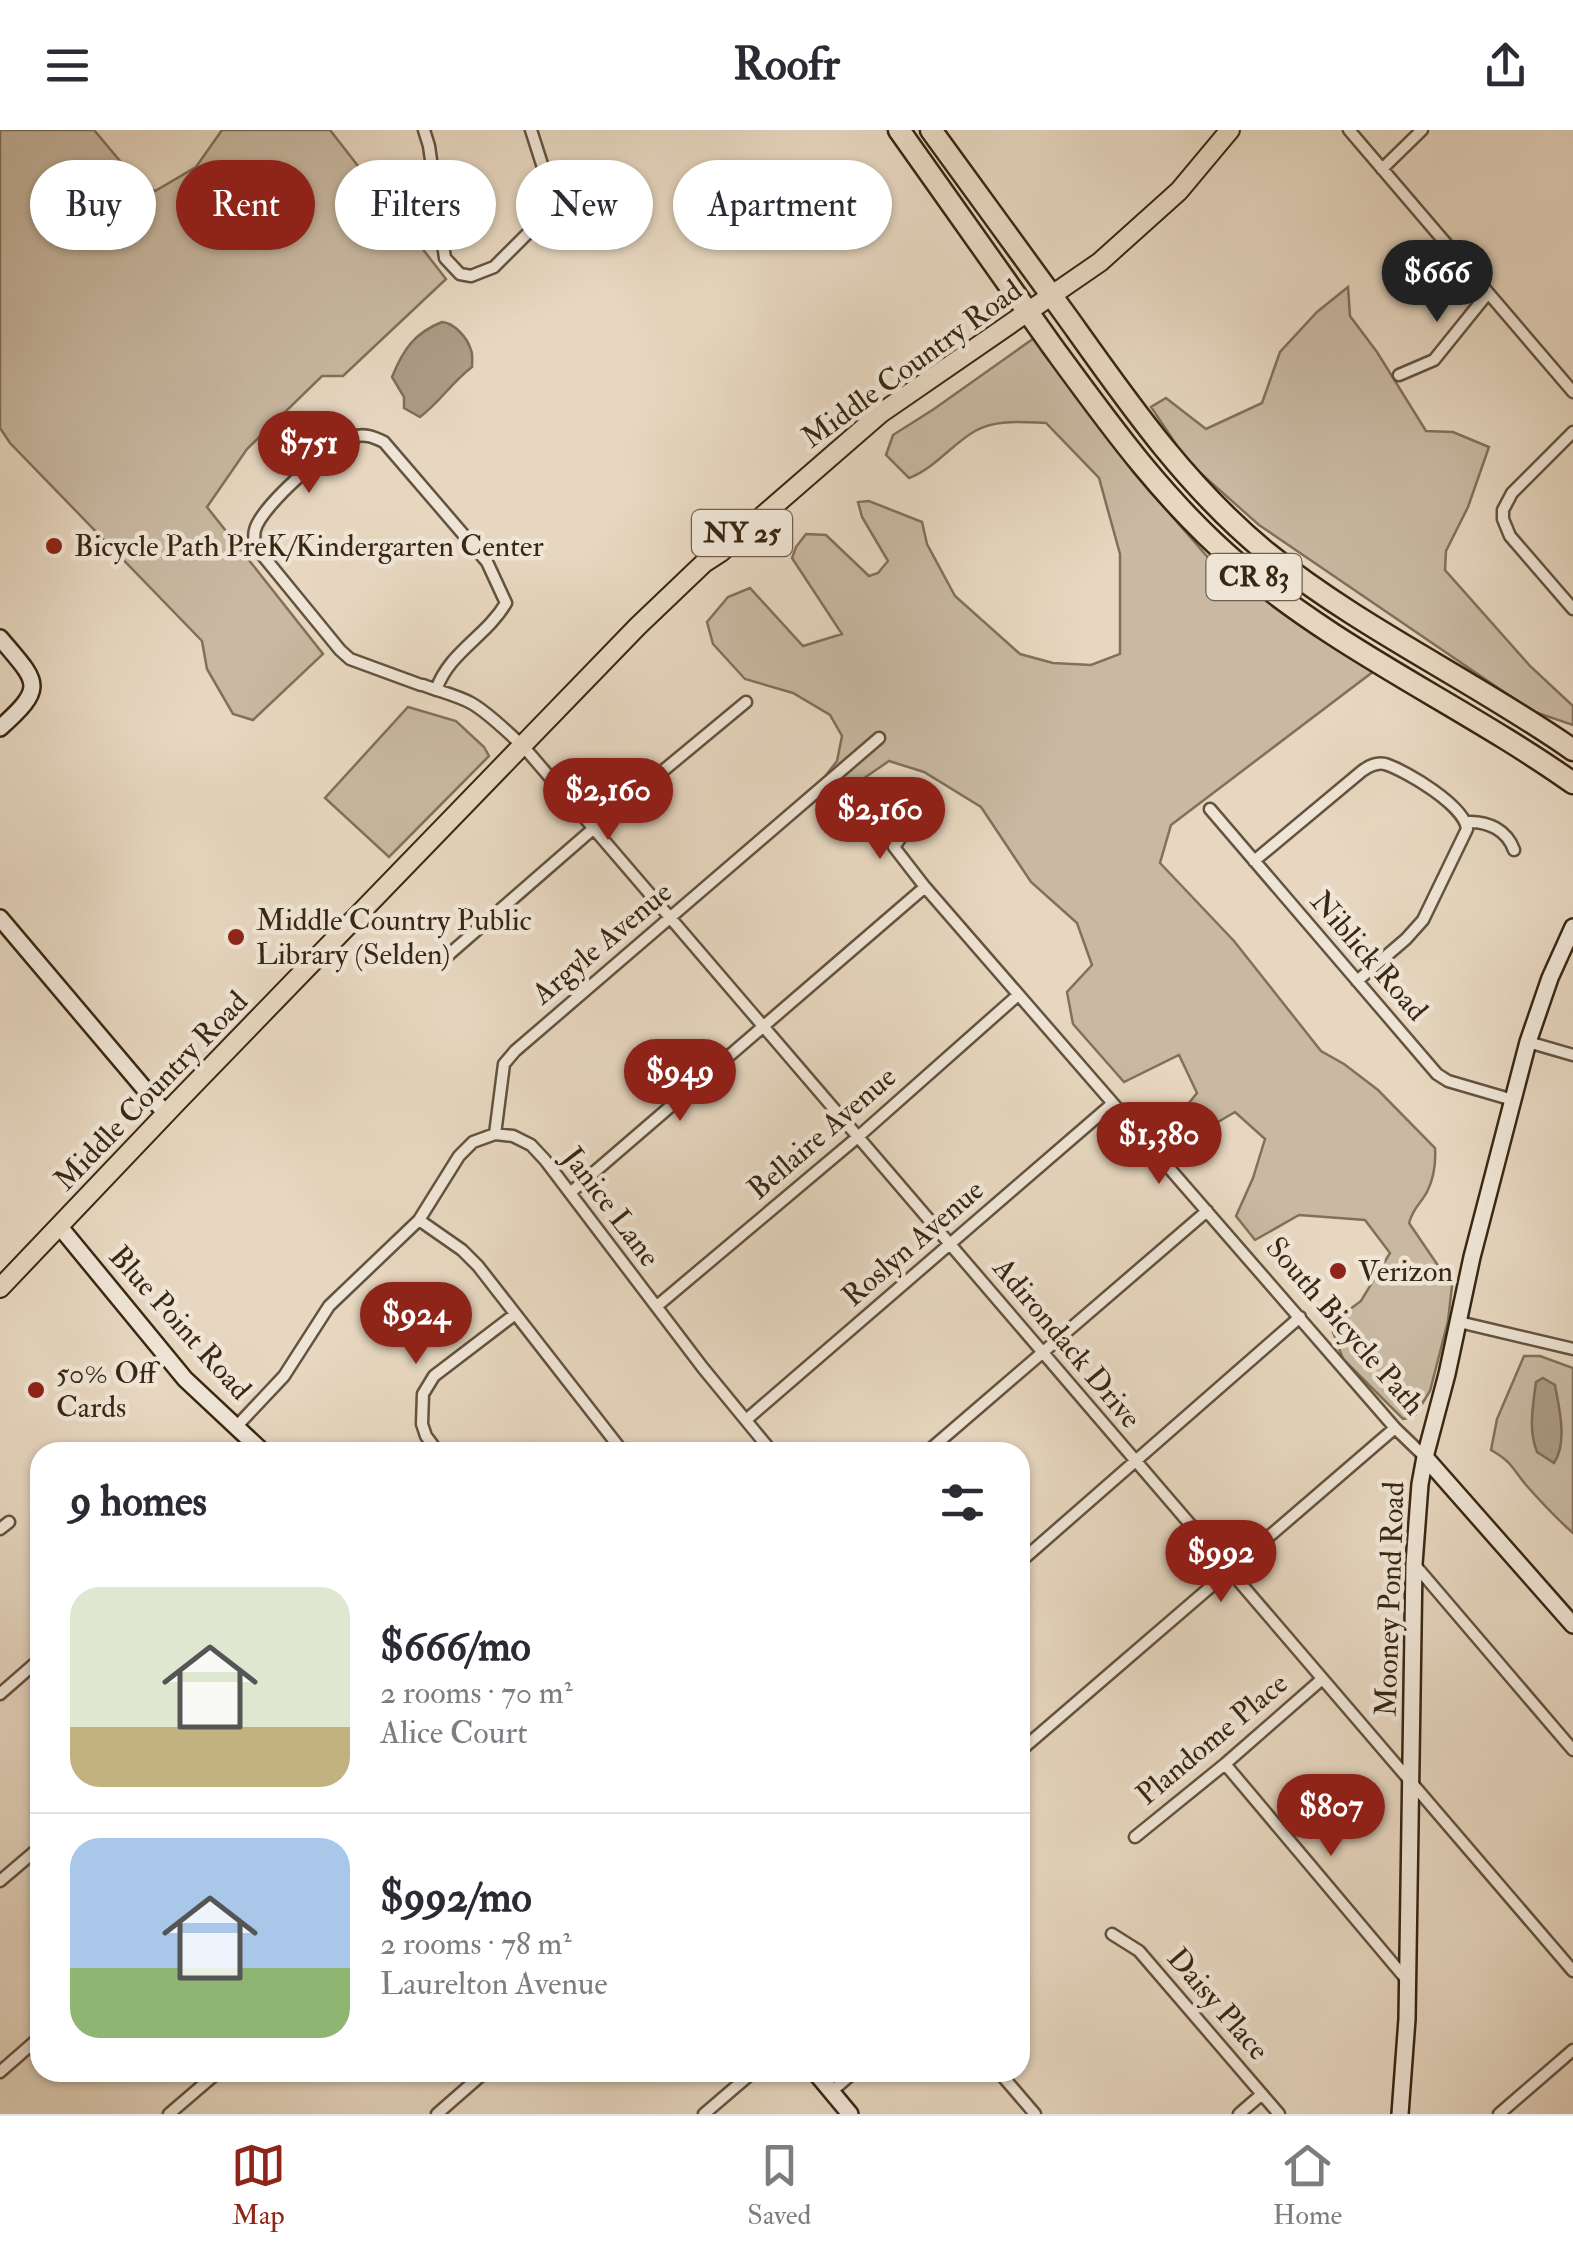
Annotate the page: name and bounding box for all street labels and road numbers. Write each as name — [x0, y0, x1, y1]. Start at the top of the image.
street label: Middle Country Road — [795, 272, 1030, 456]
road number: NY 25 — [692, 510, 792, 556]
road number: CR 83 — [1206, 554, 1302, 600]
street label: Argyle Avenue — [524, 874, 680, 1013]
street label: Niblick Road — [1303, 883, 1436, 1029]
street label: Middle Country Road — [46, 983, 256, 1199]
street label: Bellaire Avenue — [740, 1058, 904, 1208]
street label: Janice Lane — [553, 1139, 668, 1274]
street label: Roslyn Avenue — [835, 1172, 991, 1314]
street label: South Bicycle Path — [1258, 1229, 1433, 1423]
street label: Blue Point Road — [101, 1238, 259, 1408]
street label: Adirondack Drive — [984, 1249, 1149, 1436]
street label: Mooney Pond Road — [1367, 1481, 1413, 1717]
street label: Plandome Place — [1129, 1665, 1295, 1813]
street label: Daisy Place — [1159, 1940, 1277, 2068]

